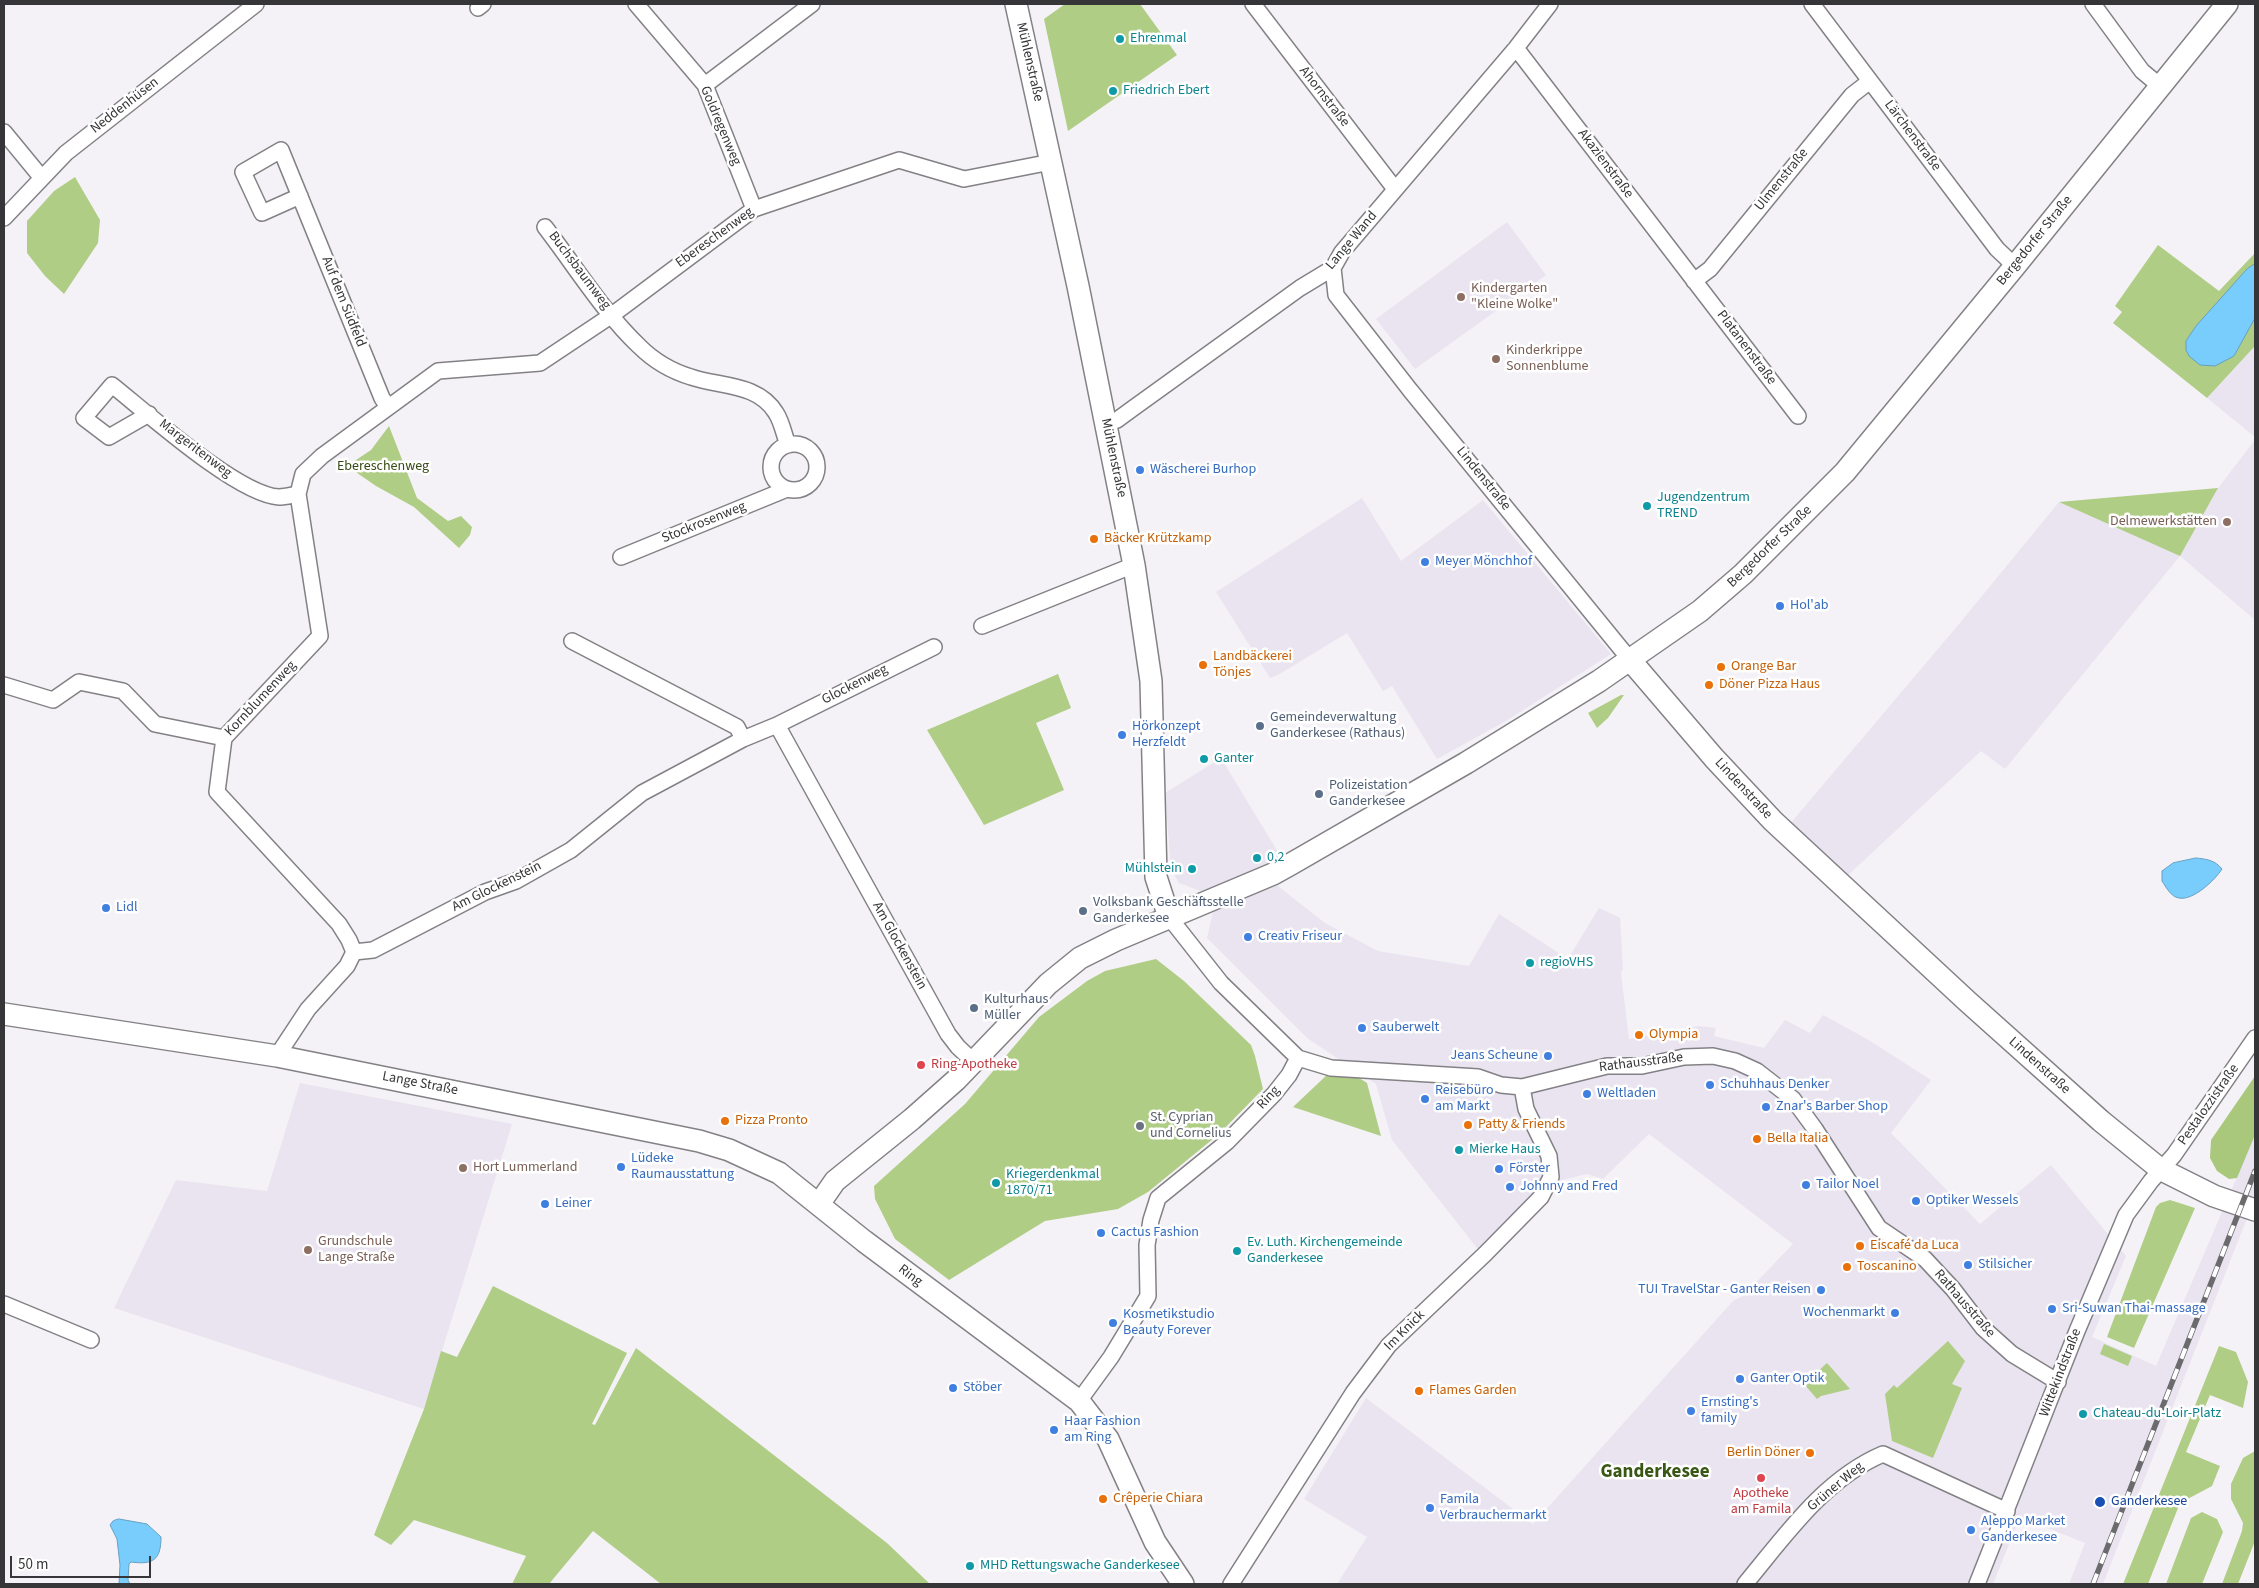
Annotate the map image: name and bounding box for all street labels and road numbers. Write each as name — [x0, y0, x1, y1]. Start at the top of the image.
street label: Mühlenstraße — [1012, 21, 1046, 103]
street label: Ahornstraße — [1295, 63, 1353, 131]
street label: Neddenhüsen — [88, 74, 162, 138]
street label: Goldregenweg — [696, 84, 744, 168]
street label: Lärchenstraße — [1880, 97, 1944, 175]
street label: Akazienstraße — [1574, 126, 1636, 202]
street label: Ulmenstraße — [1752, 145, 1812, 215]
street label: Bergedorfer Straße — [1994, 193, 2076, 289]
street label: Ebereschenweg — [673, 204, 757, 272]
street label: Lange Wand — [1323, 208, 1381, 274]
street label: Buchsbaumweg — [544, 229, 614, 313]
street label: Auf dem Südfeld — [317, 254, 369, 350]
street label: Platanenstraße — [1713, 307, 1779, 389]
street label: Margeritenweg — [155, 416, 235, 482]
street label: Mühlenstraße — [1096, 417, 1130, 499]
street label: Lindenstraße — [1452, 444, 1514, 514]
street label: Stockrosenweg — [659, 499, 749, 547]
street label: Bergedorfer Straße — [1724, 502, 1816, 592]
street label: Kornblumenweg — [222, 658, 300, 740]
street label: Glockenweg — [819, 661, 891, 709]
street label: Lindenstraße — [1711, 755, 1775, 823]
street label: Am Glockenstein — [449, 858, 545, 916]
street label: Am Glockenstein — [868, 899, 930, 993]
street label: Lindenstraße — [2005, 1034, 2073, 1098]
street label: Rathausstraße — [1598, 1050, 1684, 1076]
street label: Pestalozzistraße — [2175, 1061, 2243, 1149]
street label: Lange Straße — [381, 1068, 459, 1100]
street label: Ring — [1254, 1083, 1284, 1113]
street label: Ring — [895, 1261, 925, 1291]
street label: Rathausstraße — [1930, 1267, 1998, 1341]
street label: Im Knick — [1381, 1307, 1429, 1355]
street label: Wittekindstraße — [2036, 1327, 2086, 1419]
street label: Grüner Weg — [1804, 1459, 1868, 1515]

